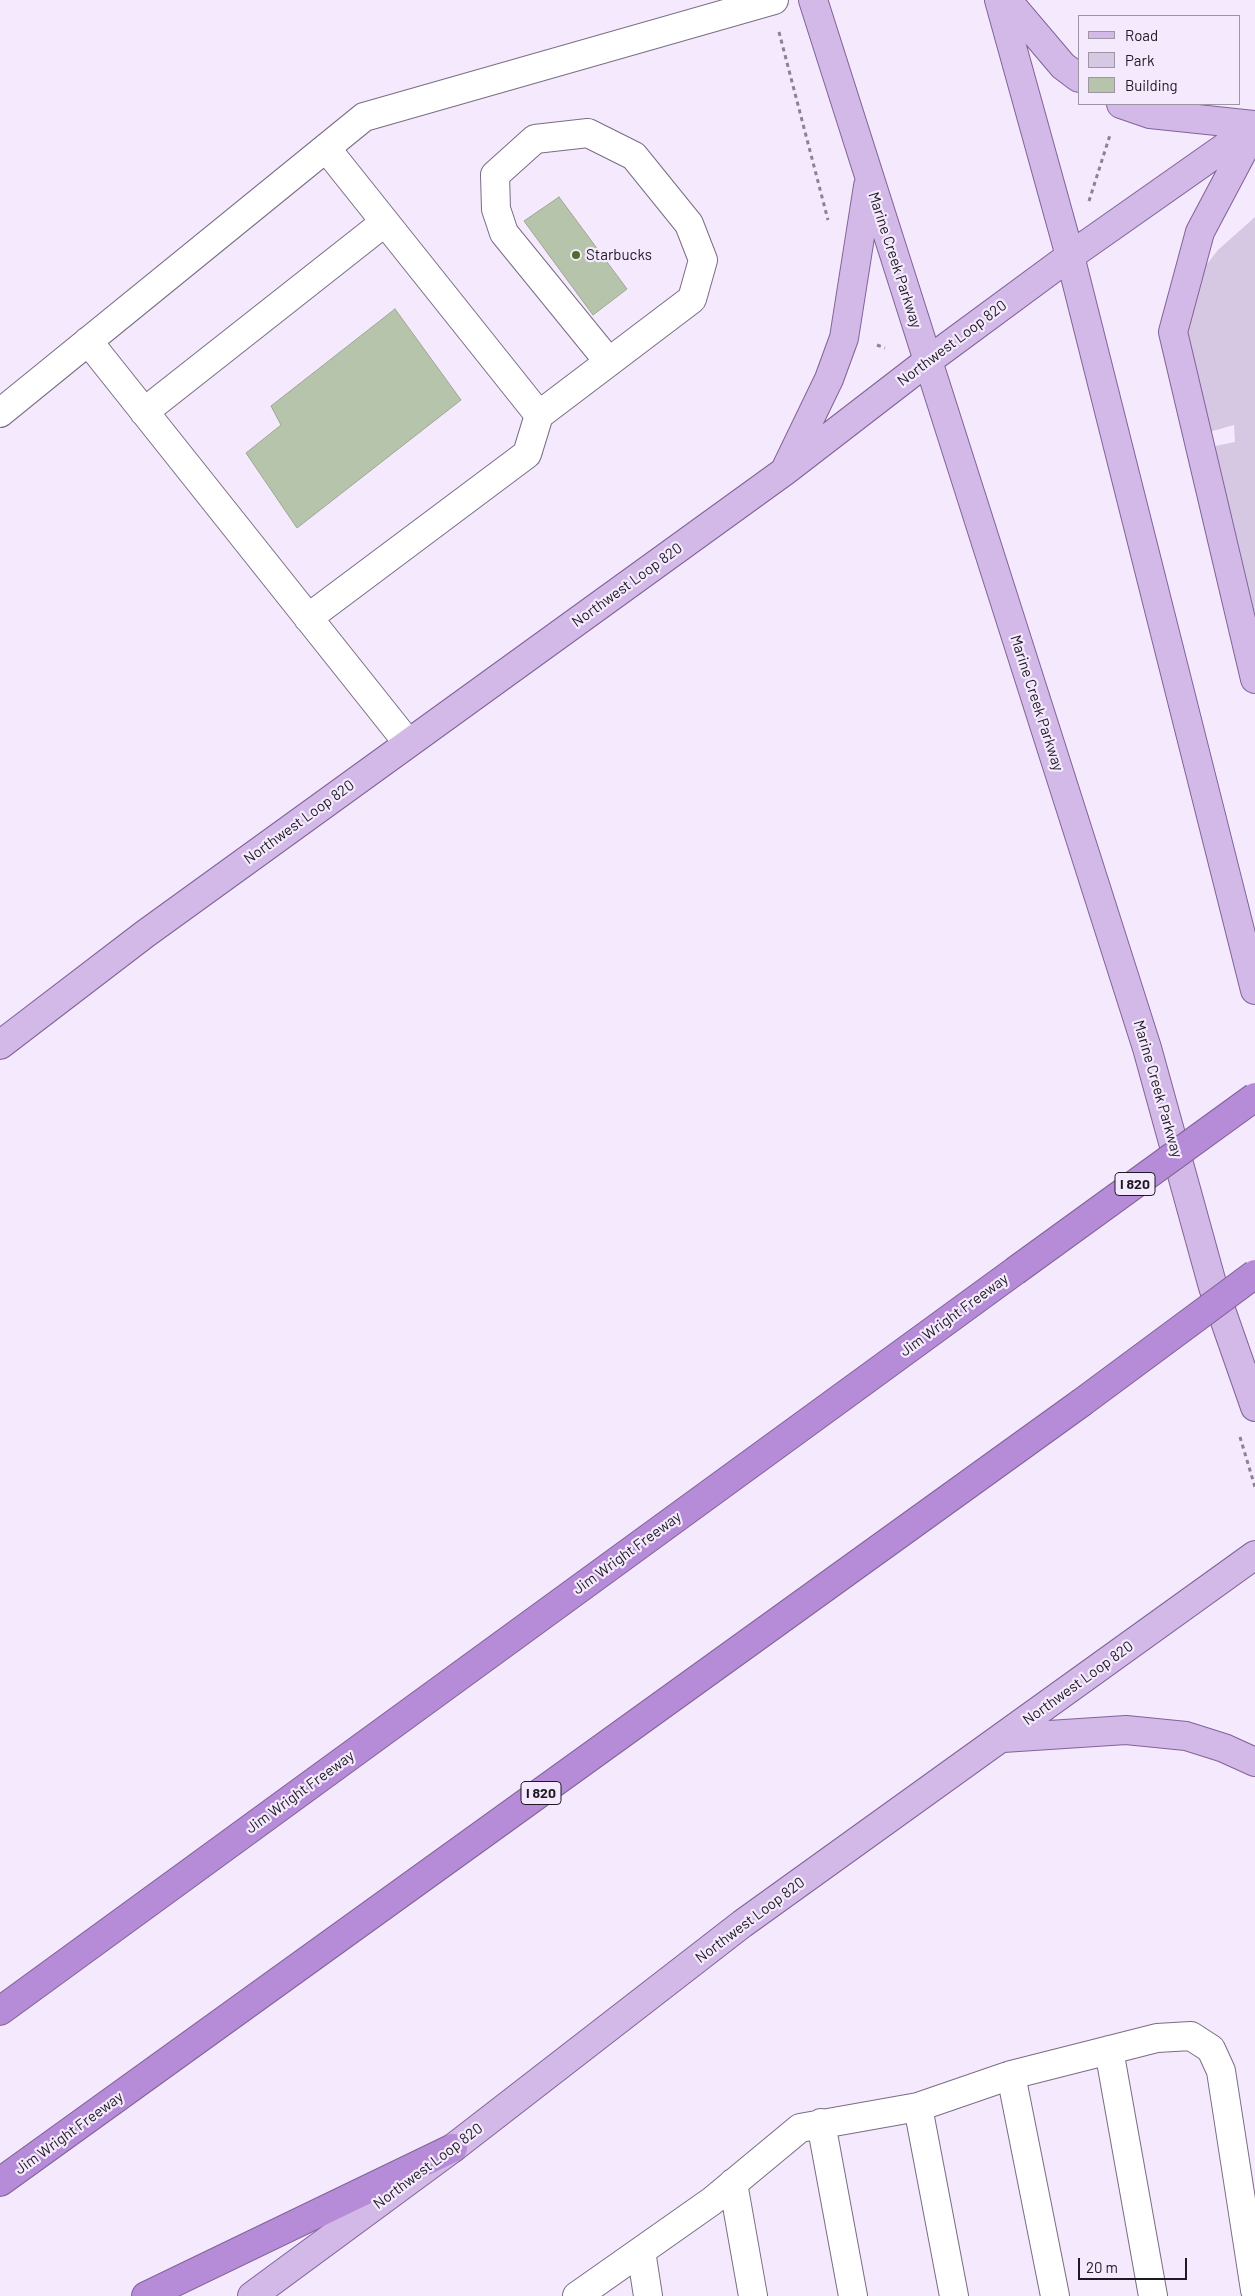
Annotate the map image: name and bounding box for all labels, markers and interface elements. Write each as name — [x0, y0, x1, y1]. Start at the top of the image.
legend — [1078, 15, 1240, 105]
text: Road — [1125, 26, 1158, 44]
text: Park — [1125, 51, 1154, 69]
text: Building — [1125, 76, 1178, 94]
street label: Marine Creek Parkway — [864, 190, 926, 330]
place label: Starbucks — [586, 246, 652, 264]
marker: Starbucks — [570, 249, 582, 261]
street label: Northwest Loop 820 — [894, 296, 1010, 390]
street label: Northwest Loop 820 — [568, 539, 686, 631]
street label: Marine Creek Parkway — [1006, 633, 1068, 773]
street label: Northwest Loop 820 — [240, 776, 358, 868]
street label: Marine Creek Parkway — [1130, 1018, 1186, 1160]
road number: I 820 — [1115, 1172, 1155, 1196]
street label: Jim Wright Freeway — [896, 1270, 1012, 1360]
street label: Jim Wright Freeway — [569, 1508, 685, 1598]
street label: Northwest Loop 820 — [1019, 1637, 1137, 1729]
street label: Jim Wright Freeway — [242, 1747, 358, 1837]
road number: I 820 — [521, 1782, 561, 1805]
street label: Northwest Loop 820 — [692, 1873, 808, 1967]
street label: Jim Wright Freeway — [11, 2088, 127, 2178]
street label: Northwest Loop 820 — [370, 2119, 486, 2213]
scale bar — [1080, 2248, 1189, 2280]
text: 20 m — [1086, 2258, 1118, 2276]

